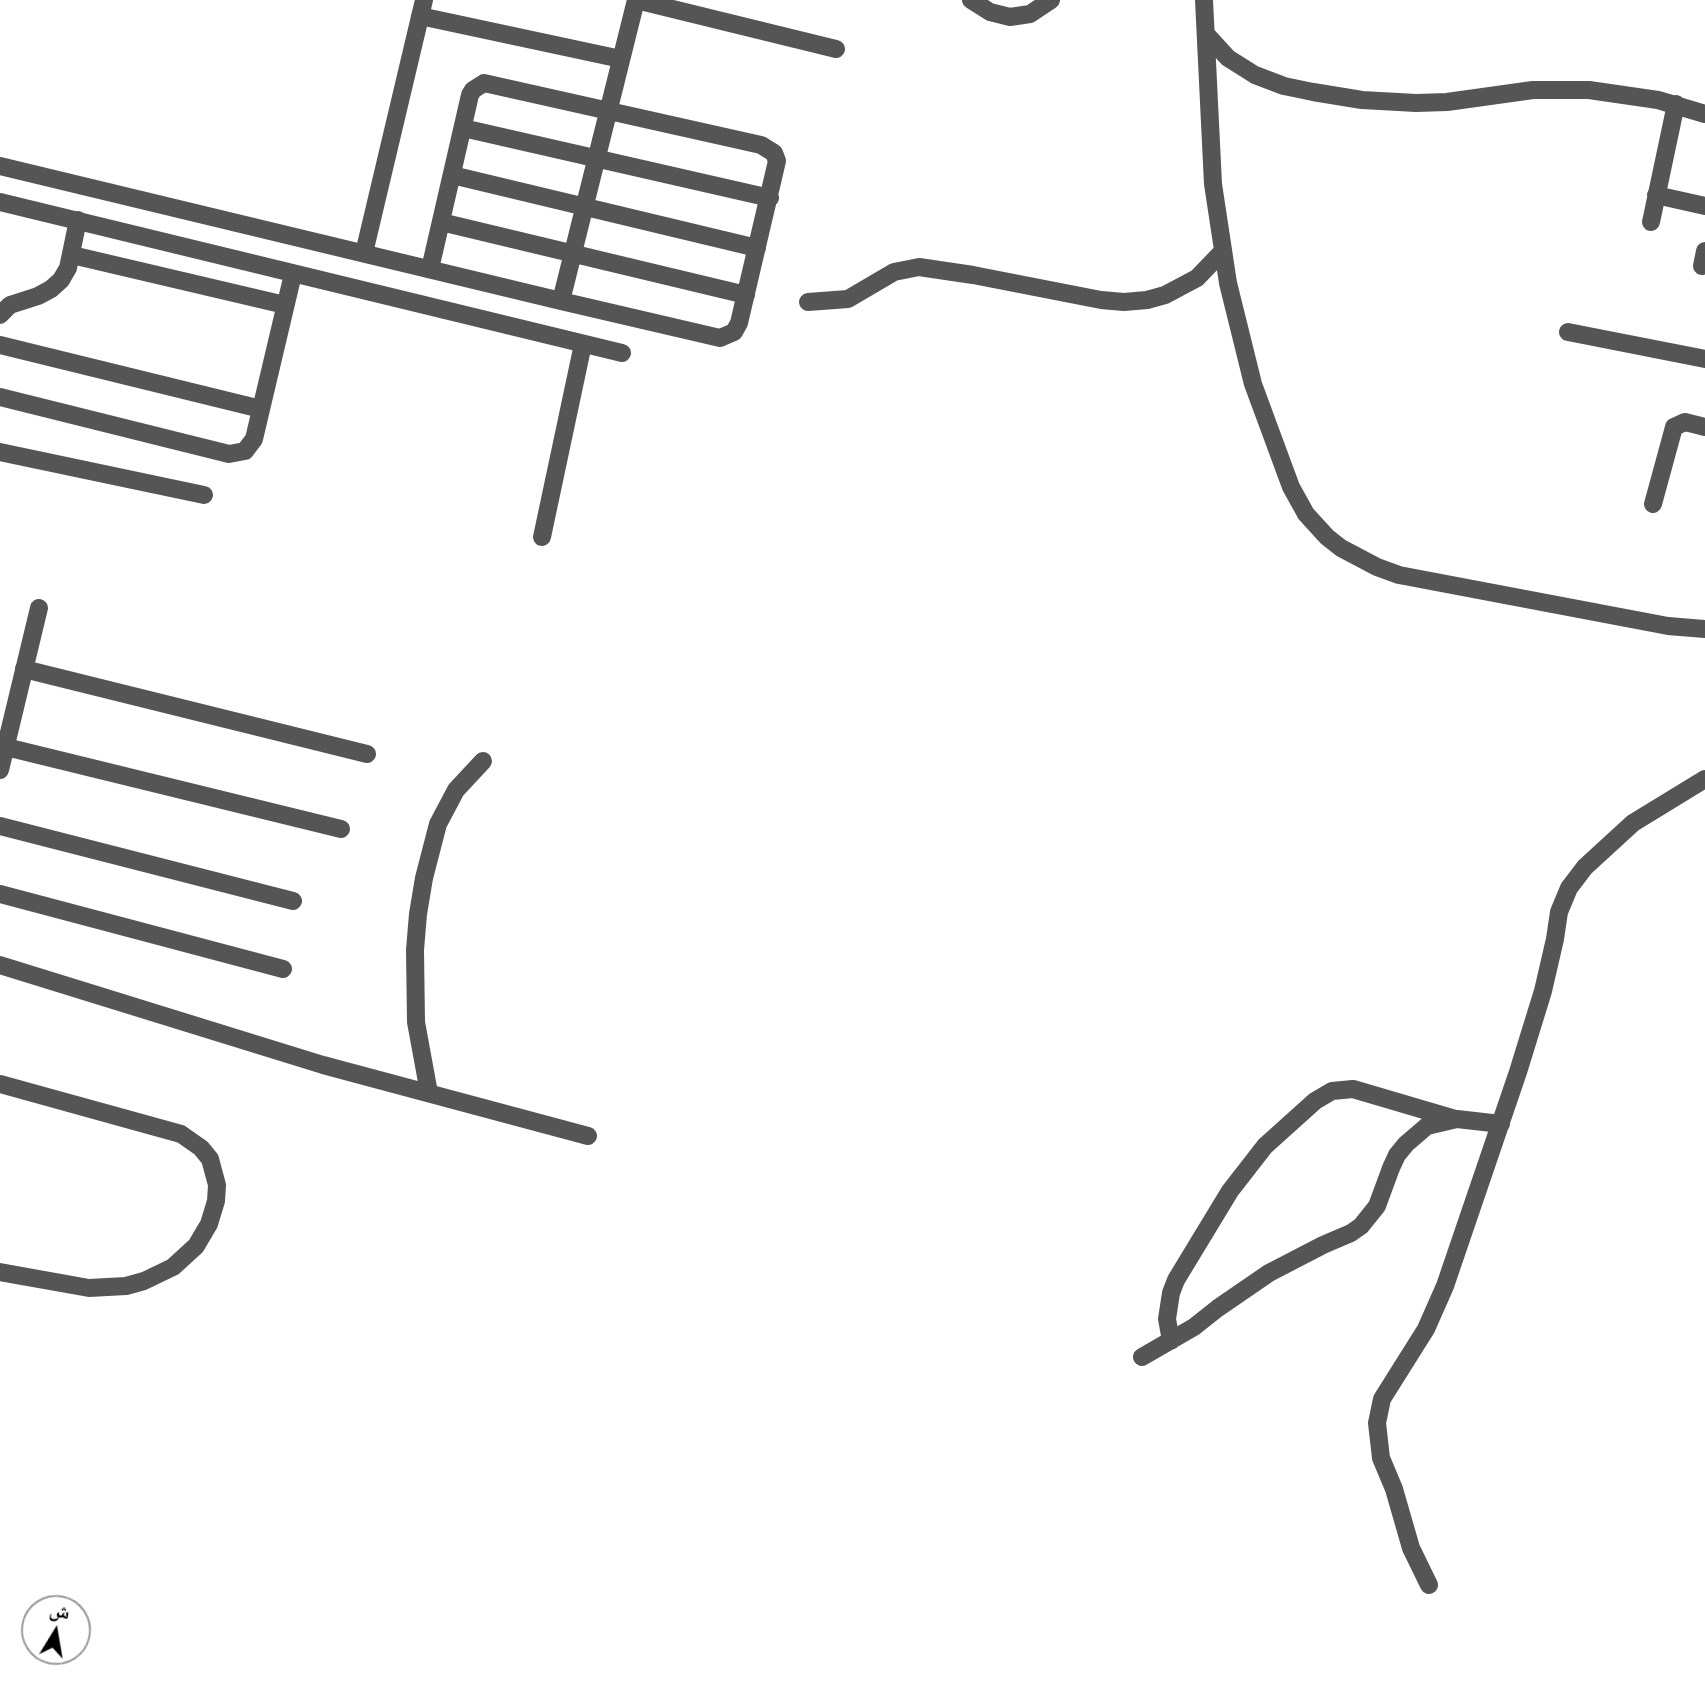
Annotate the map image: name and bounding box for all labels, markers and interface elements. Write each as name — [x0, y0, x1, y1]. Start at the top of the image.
north arrow — [21, 1595, 91, 1665]
text: ش — [48, 1599, 72, 1624]

